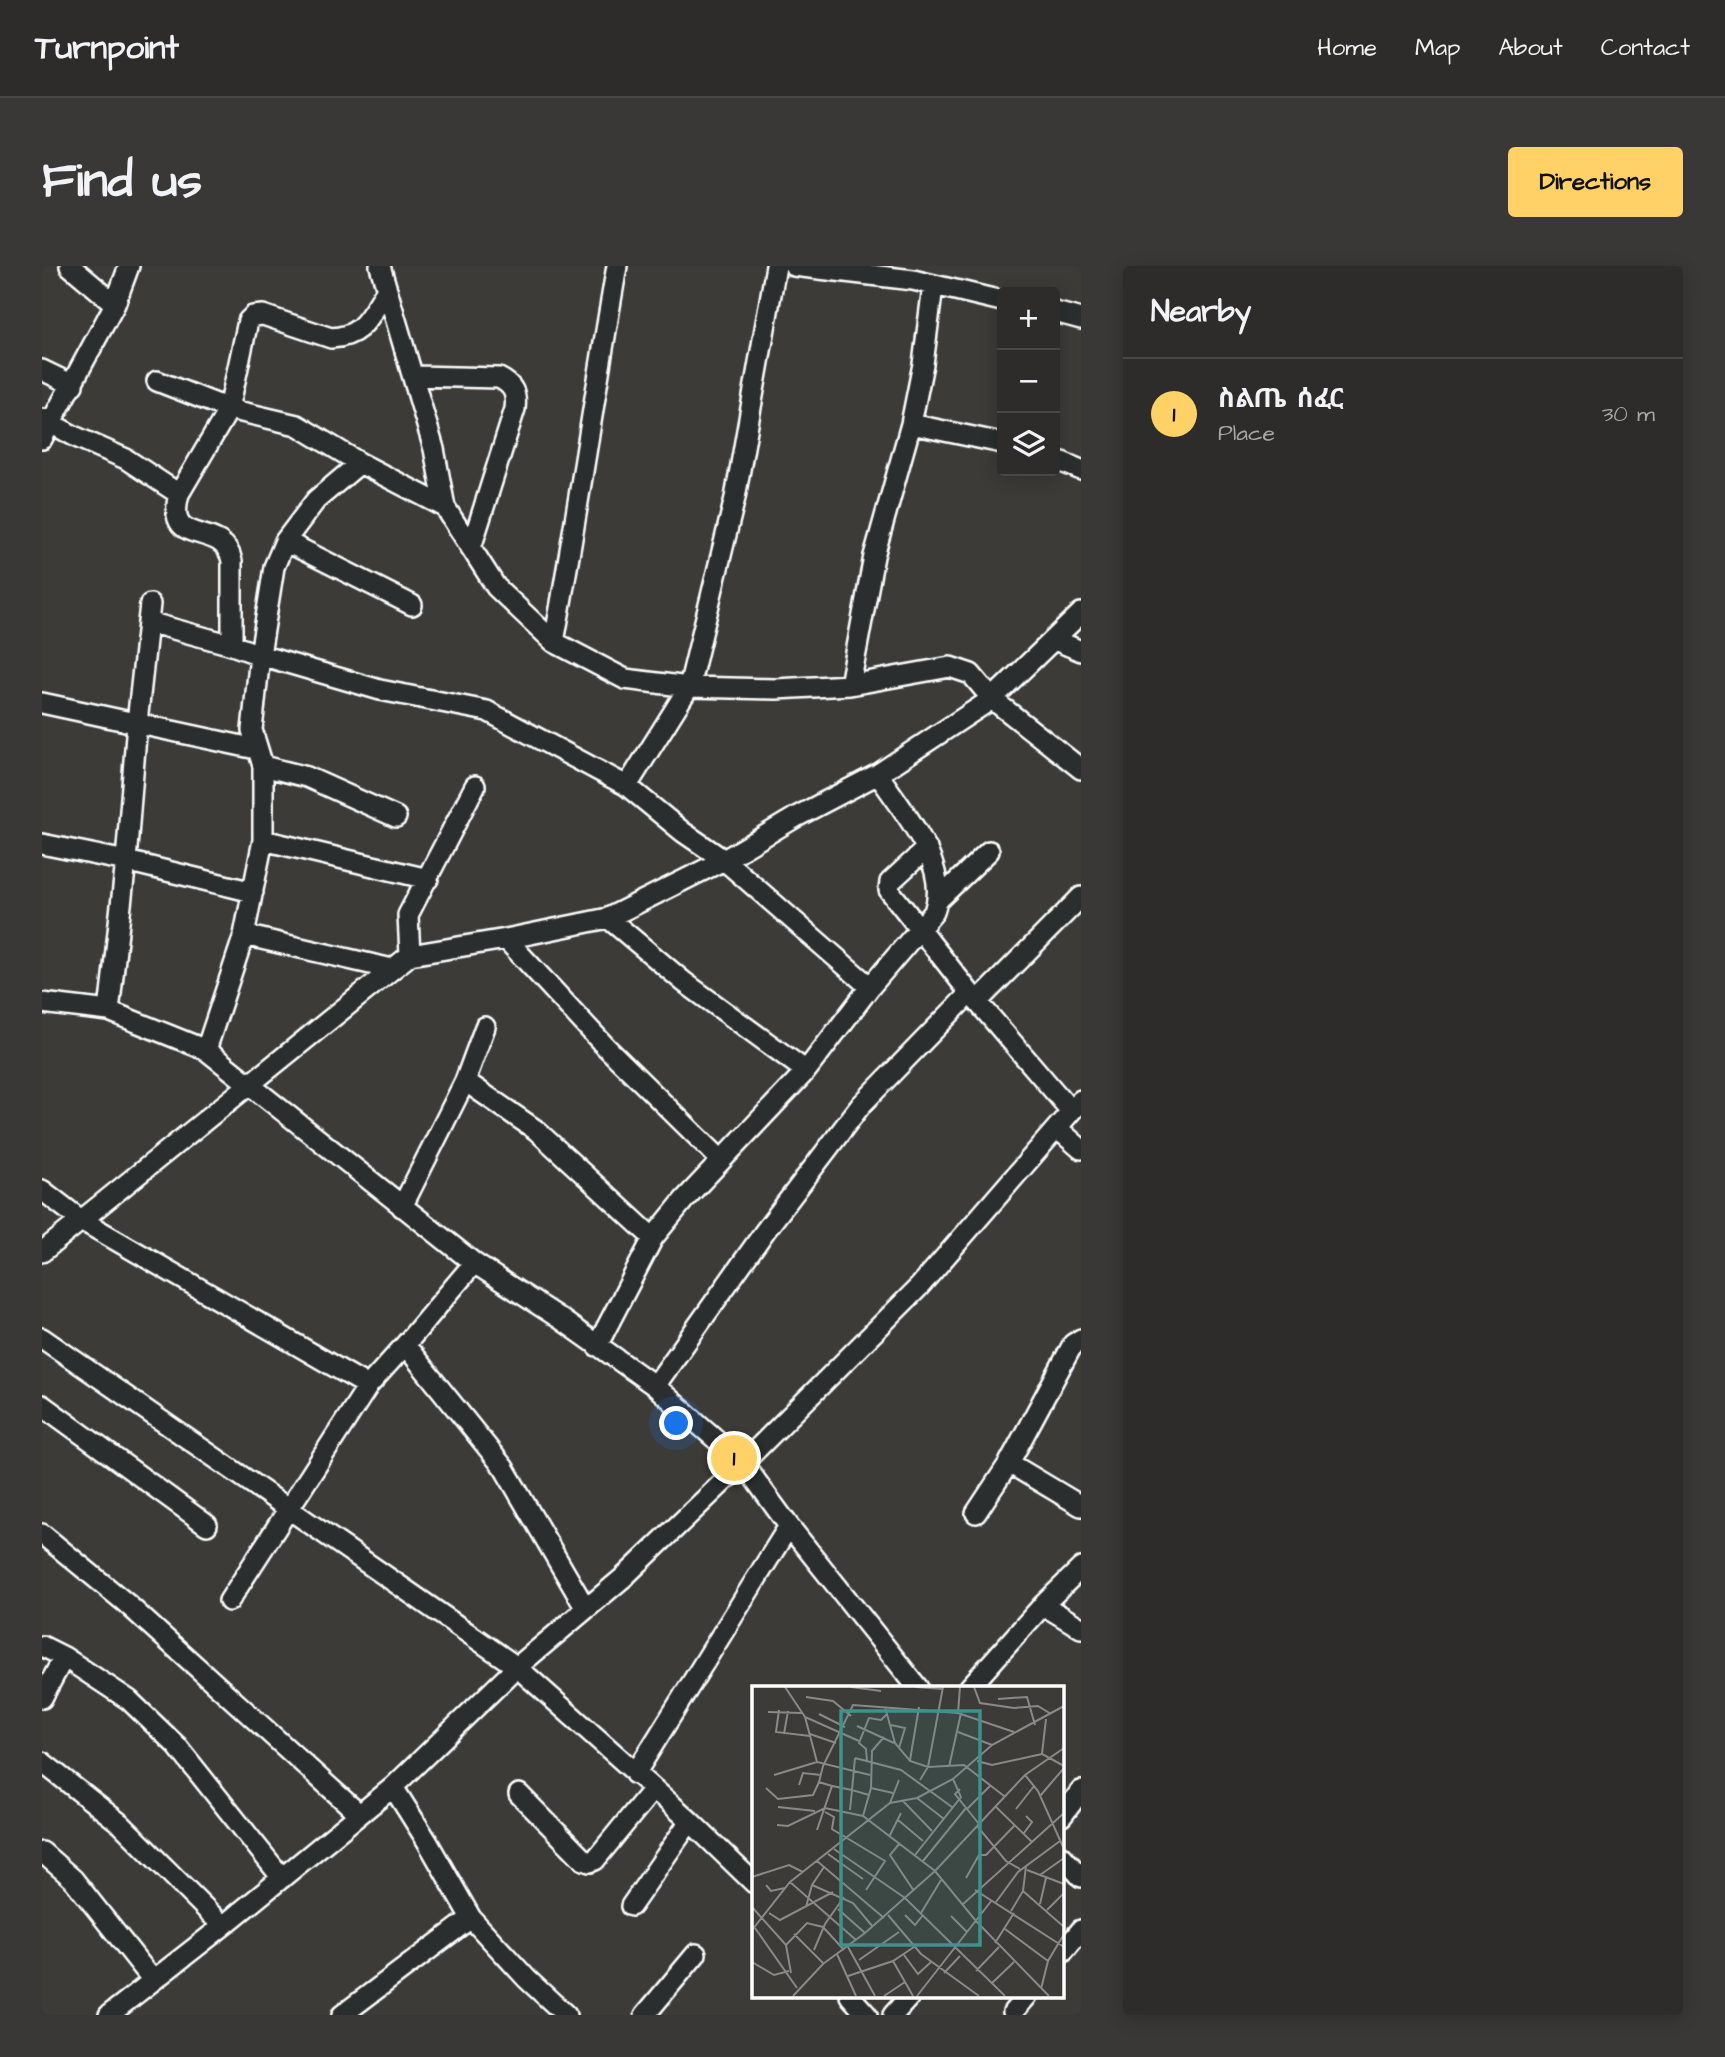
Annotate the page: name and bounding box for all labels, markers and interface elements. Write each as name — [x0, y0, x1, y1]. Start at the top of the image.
text: Turnpoint — [35, 25, 179, 71]
text: Home — [1317, 31, 1377, 65]
text: Map — [1415, 31, 1460, 65]
text: About — [1498, 31, 1563, 65]
text: Contact — [1601, 31, 1690, 65]
button: Directions — [1508, 147, 1683, 217]
text: Find us — [42, 148, 202, 216]
map controls — [997, 287, 1060, 476]
button: + — [997, 287, 1060, 350]
text: Nearby — [1151, 291, 1251, 333]
button: − — [997, 350, 1060, 413]
text: ስልጤ ሰፈር — [1218, 381, 1344, 417]
text: 1 — [1173, 398, 1175, 430]
text: 30 m — [1602, 398, 1655, 430]
button: layers — [997, 413, 1060, 476]
text: Place — [1218, 417, 1275, 449]
your location — [659, 1406, 693, 1440]
pin: 1 — [711, 1432, 757, 1484]
inset map — [752, 1686, 1063, 1997]

